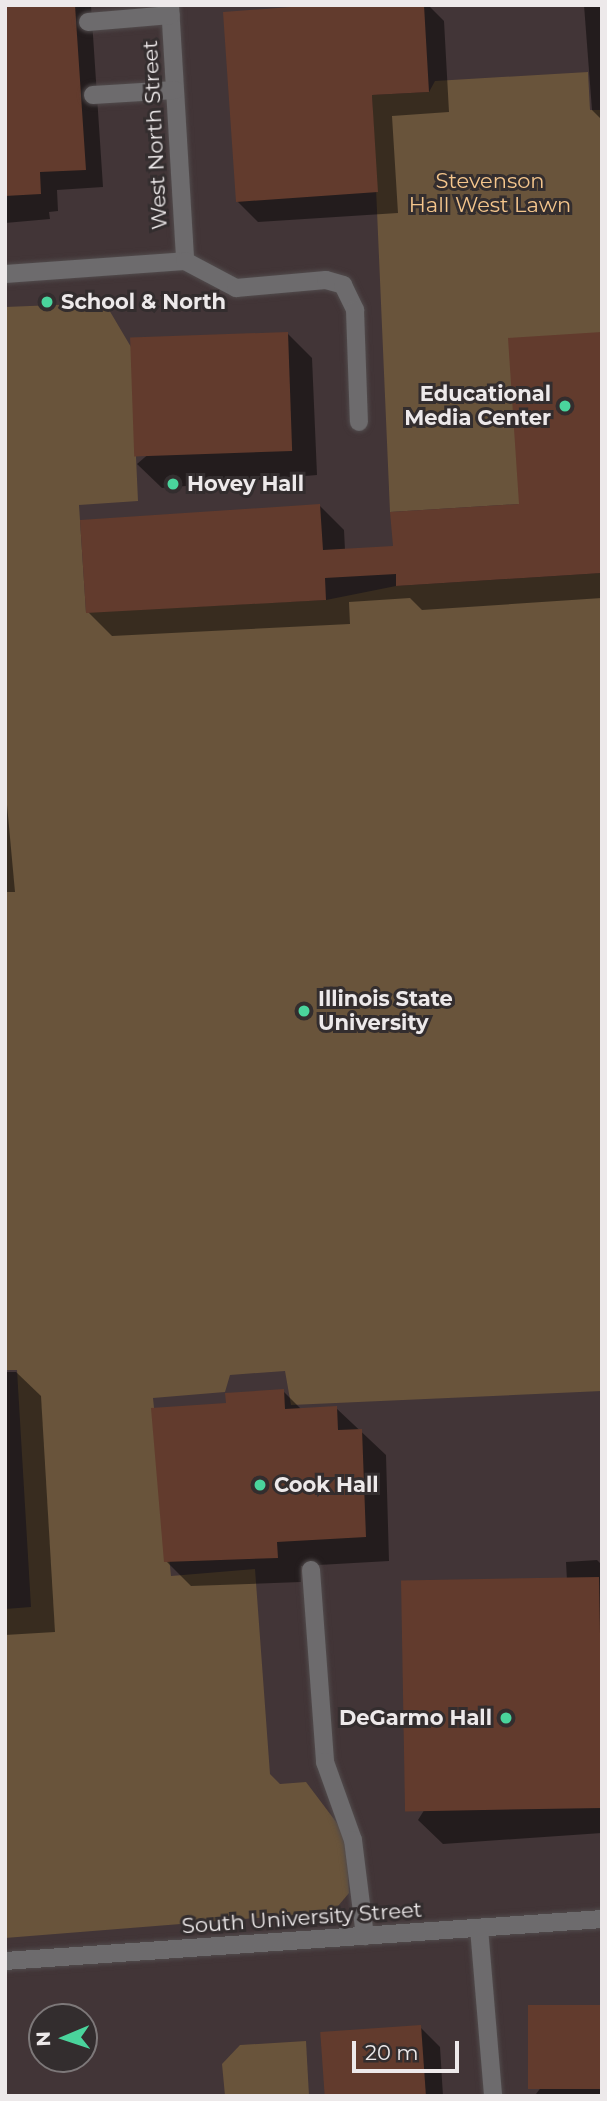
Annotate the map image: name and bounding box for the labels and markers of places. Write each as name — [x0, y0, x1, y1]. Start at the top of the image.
place label: School & North — [61, 289, 226, 315]
marker: School & North — [39, 294, 55, 310]
place label: Educational Media Center — [404, 381, 551, 431]
marker: Educational Media Center — [557, 398, 573, 414]
place label: Hovey Hall — [187, 471, 304, 497]
marker: Hovey Hall — [165, 476, 181, 492]
place label: Illinois State University — [318, 986, 453, 1036]
marker: Illinois State University — [296, 1003, 312, 1019]
place label: Cook Hall — [274, 1472, 379, 1498]
marker: Cook Hall — [252, 1477, 268, 1493]
place label: DeGarmo Hall — [339, 1705, 492, 1731]
marker: DeGarmo Hall — [498, 1710, 514, 1726]

